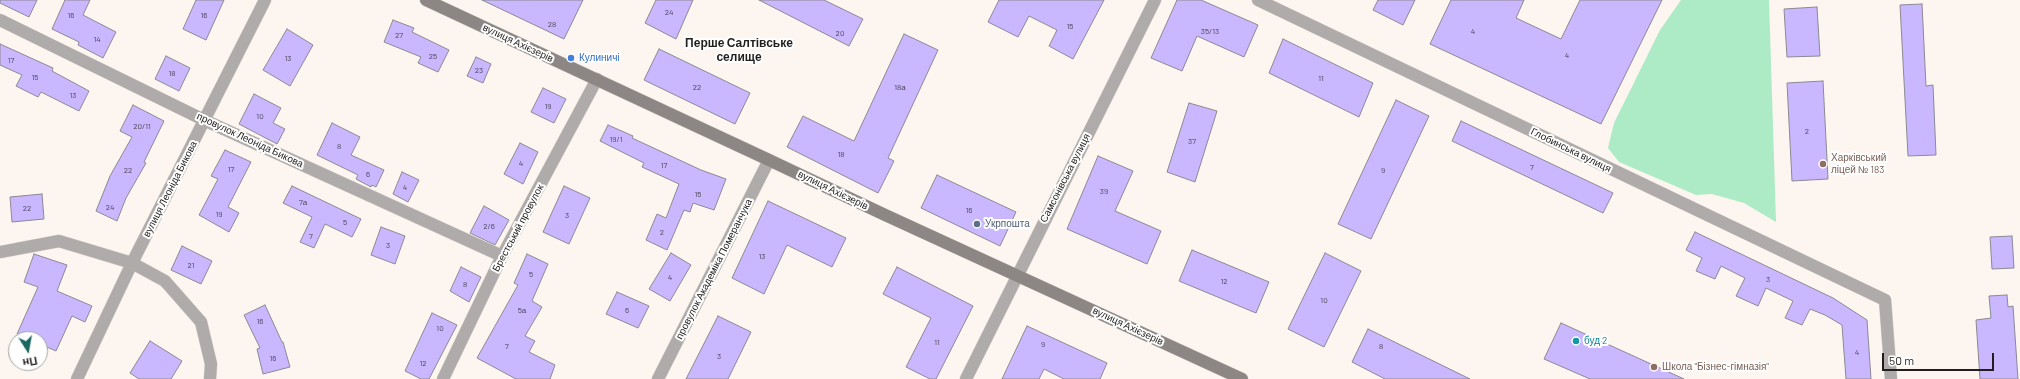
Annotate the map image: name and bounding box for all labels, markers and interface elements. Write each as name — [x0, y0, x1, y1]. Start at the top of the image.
house number: 24 — [665, 7, 673, 17]
house number: 16 — [68, 10, 74, 20]
house number: 16 — [201, 10, 207, 20]
house number: 28 — [548, 19, 556, 29]
street label: вулиця Ахієзерів — [481, 21, 555, 65]
house number: 15 — [1067, 21, 1073, 31]
house number: 35/13 — [1201, 26, 1219, 36]
house number: 4 — [1471, 26, 1475, 36]
house number: 20 — [836, 28, 844, 38]
house number: 27 — [395, 30, 403, 40]
house number: 14 — [93, 34, 101, 44]
district label: Перше Салтівське селище — [685, 36, 793, 64]
house number: 4 — [1565, 50, 1569, 60]
house number: 25 — [429, 51, 437, 61]
place label: Кулиничі — [579, 52, 620, 64]
house number: 13 — [285, 53, 291, 63]
marker: Кулиничі — [566, 53, 576, 63]
house number: 17 — [8, 55, 14, 65]
house number: 23 — [475, 65, 483, 75]
house number: 18 — [169, 68, 175, 78]
house number: 15 — [32, 72, 38, 82]
house number: 11 — [1318, 73, 1324, 83]
house number: 22 — [693, 82, 701, 92]
house number: 18а — [894, 82, 906, 92]
house number: 13 — [70, 90, 76, 100]
house number: 19 — [545, 101, 551, 111]
street label: провулок Леоніда Бикова — [195, 110, 305, 170]
house number: 10 — [256, 111, 264, 121]
house number: 20/11 — [133, 121, 151, 131]
street label: Глобинська вулиця — [1529, 125, 1613, 175]
house number: 2 — [1805, 126, 1809, 136]
street label: Самсонівська вулиця — [1037, 132, 1093, 224]
house number: 19/1 — [610, 134, 622, 144]
house number: 37 — [1188, 136, 1196, 146]
street label: вулиця Леоніда Бикова — [141, 139, 199, 239]
house number: 8 — [337, 141, 341, 151]
house number: 18 — [838, 149, 844, 159]
place label: Харківський ліцей № 183 — [1831, 152, 1886, 176]
house number: 4 — [519, 158, 523, 168]
marker: Харківський ліцей № 183 — [1818, 159, 1828, 169]
house number: 17 — [661, 160, 667, 170]
house number: 7 — [1530, 162, 1534, 172]
house number: 17 — [228, 164, 234, 174]
house number: 22 — [124, 165, 132, 175]
house number: 9 — [1381, 165, 1385, 175]
street label: вулиця Ахієзерів — [796, 168, 870, 212]
house number: 6 — [366, 169, 370, 179]
house number: 4 — [403, 182, 407, 192]
street label: Брестський провулок — [490, 182, 546, 274]
house number: 39 — [1100, 186, 1108, 196]
house number: 15 — [695, 189, 701, 199]
house number: 7а — [299, 197, 307, 207]
street label: провулок Академіка Померанчука — [673, 197, 755, 341]
house number: 24 — [106, 202, 114, 212]
house number: 22 — [23, 203, 31, 213]
house number: 16 — [966, 205, 972, 215]
house number: 19 — [216, 209, 222, 219]
house number: 3 — [565, 210, 569, 220]
house number: 5 — [343, 217, 347, 227]
place label: Укрпошта — [985, 218, 1030, 230]
marker: Укрпошта — [972, 219, 982, 229]
house number: 2/6 — [483, 221, 495, 231]
house number: 2 — [660, 227, 664, 237]
house number: 7 — [309, 231, 313, 241]
house number: 3 — [386, 240, 390, 250]
house number: 13 — [759, 251, 765, 261]
house number: 21 — [188, 260, 194, 270]
house number: 5 — [529, 269, 533, 279]
house number: 4 — [668, 272, 672, 282]
house number: 3 — [1766, 274, 1770, 284]
house number: 12 — [1220, 276, 1228, 286]
house number: 8 — [463, 279, 467, 289]
house number: 10 — [1320, 295, 1328, 305]
street label: вулиця Ахієзерів — [1091, 304, 1165, 348]
house number: 5а — [518, 305, 526, 315]
house number: 6 — [625, 305, 629, 315]
house number: 16 — [257, 316, 263, 326]
house number: 10 — [436, 323, 444, 333]
north arrow — [8, 331, 48, 371]
place label: буд 2 — [1584, 335, 1607, 347]
marker: буд 2 — [1571, 336, 1581, 346]
house number: 11 — [934, 337, 940, 347]
house number: 9 — [1041, 339, 1045, 349]
house number: 7 — [505, 341, 509, 351]
house number: 8 — [1379, 341, 1383, 351]
scale bar — [1884, 345, 1996, 371]
house number: 4 — [1855, 347, 1859, 357]
house number: 3 — [717, 351, 721, 361]
house number: 16 — [270, 353, 276, 363]
text: 50 m — [1889, 353, 1914, 367]
text: Пн — [22, 355, 39, 370]
house number: 12 — [419, 358, 427, 368]
place label: Школа "Бізнес-гімназія" — [1662, 361, 1769, 373]
marker: Школа "Бізнес-гімназія" — [1649, 362, 1659, 372]

